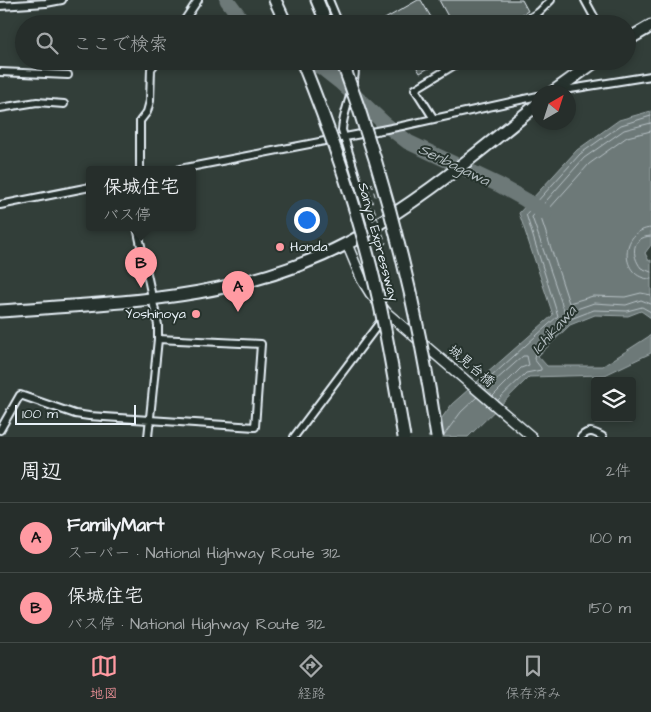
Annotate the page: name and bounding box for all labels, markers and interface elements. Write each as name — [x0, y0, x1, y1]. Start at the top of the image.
search box — [15, 15, 636, 70]
icon: search — [33, 29, 61, 57]
text: ここで検索 — [73, 31, 168, 58]
north arrow — [531, 85, 576, 130]
water label: Senbagawa — [415, 139, 494, 193]
popup — [86, 166, 196, 231]
text: 保城住宅 — [103, 174, 179, 201]
street label: Sanyo Expressway — [352, 180, 404, 304]
text: バス停 — [103, 204, 151, 226]
your location — [294, 207, 320, 233]
place label: Honda — [290, 237, 328, 257]
marker: Honda — [274, 241, 286, 253]
pin: B — [125, 247, 157, 288]
pin: A — [222, 271, 254, 312]
water label: Ichikawa — [527, 300, 582, 359]
place label: Yoshinoya — [125, 304, 186, 324]
marker: Yoshinoya — [190, 308, 202, 320]
street label: 城見台橋 — [443, 340, 499, 392]
map controls — [591, 377, 636, 422]
button: layers — [591, 377, 636, 422]
scale bar — [15, 402, 136, 425]
text: 100 m — [22, 404, 58, 424]
text: 周辺 — [20, 457, 62, 486]
text: 2件 — [606, 460, 631, 482]
text: FamilyMart — [67, 512, 164, 539]
text: A — [31, 527, 41, 549]
text: 100 m — [590, 527, 631, 549]
text: スーパー · National Highway Route 312 — [67, 542, 341, 564]
text: 保城住宅 — [67, 583, 143, 610]
text: B — [30, 597, 42, 619]
text: 150 m — [589, 597, 631, 619]
text: バス停 · National Highway Route 312 — [67, 613, 325, 635]
tab: 地図 — [90, 652, 118, 704]
tab: 経路 — [297, 652, 325, 704]
tab: 保存済み — [505, 652, 561, 704]

